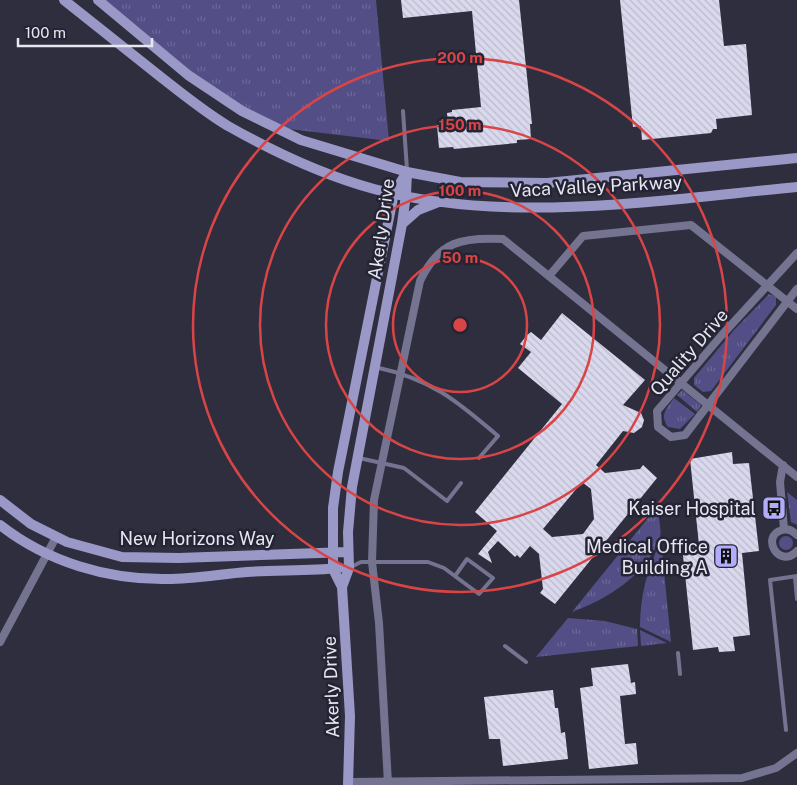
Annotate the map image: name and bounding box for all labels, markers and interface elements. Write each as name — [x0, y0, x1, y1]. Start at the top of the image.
scale bar — [18, 15, 151, 47]
text: 100 m — [25, 24, 66, 41]
text: 200 m — [437, 49, 483, 66]
text: 150 m — [438, 116, 482, 133]
street label: Vaca Valley Parkway — [510, 171, 683, 201]
street label: Akerly Drive — [364, 177, 398, 281]
text: 100 m — [439, 182, 481, 199]
text: 50 m — [442, 249, 478, 266]
street label: Quality Drive — [646, 304, 732, 400]
centre of rings — [451, 316, 469, 334]
bus stop icon: Kaiser Hospital — [761, 495, 787, 521]
place label: Kaiser Hospital — [628, 498, 756, 519]
street label: New Horizons Way — [120, 528, 275, 549]
place label: Medical Office Building A — [586, 536, 708, 578]
building icon: Medical Office Building A — [713, 543, 739, 569]
street label: Akerly Drive — [319, 636, 343, 738]

